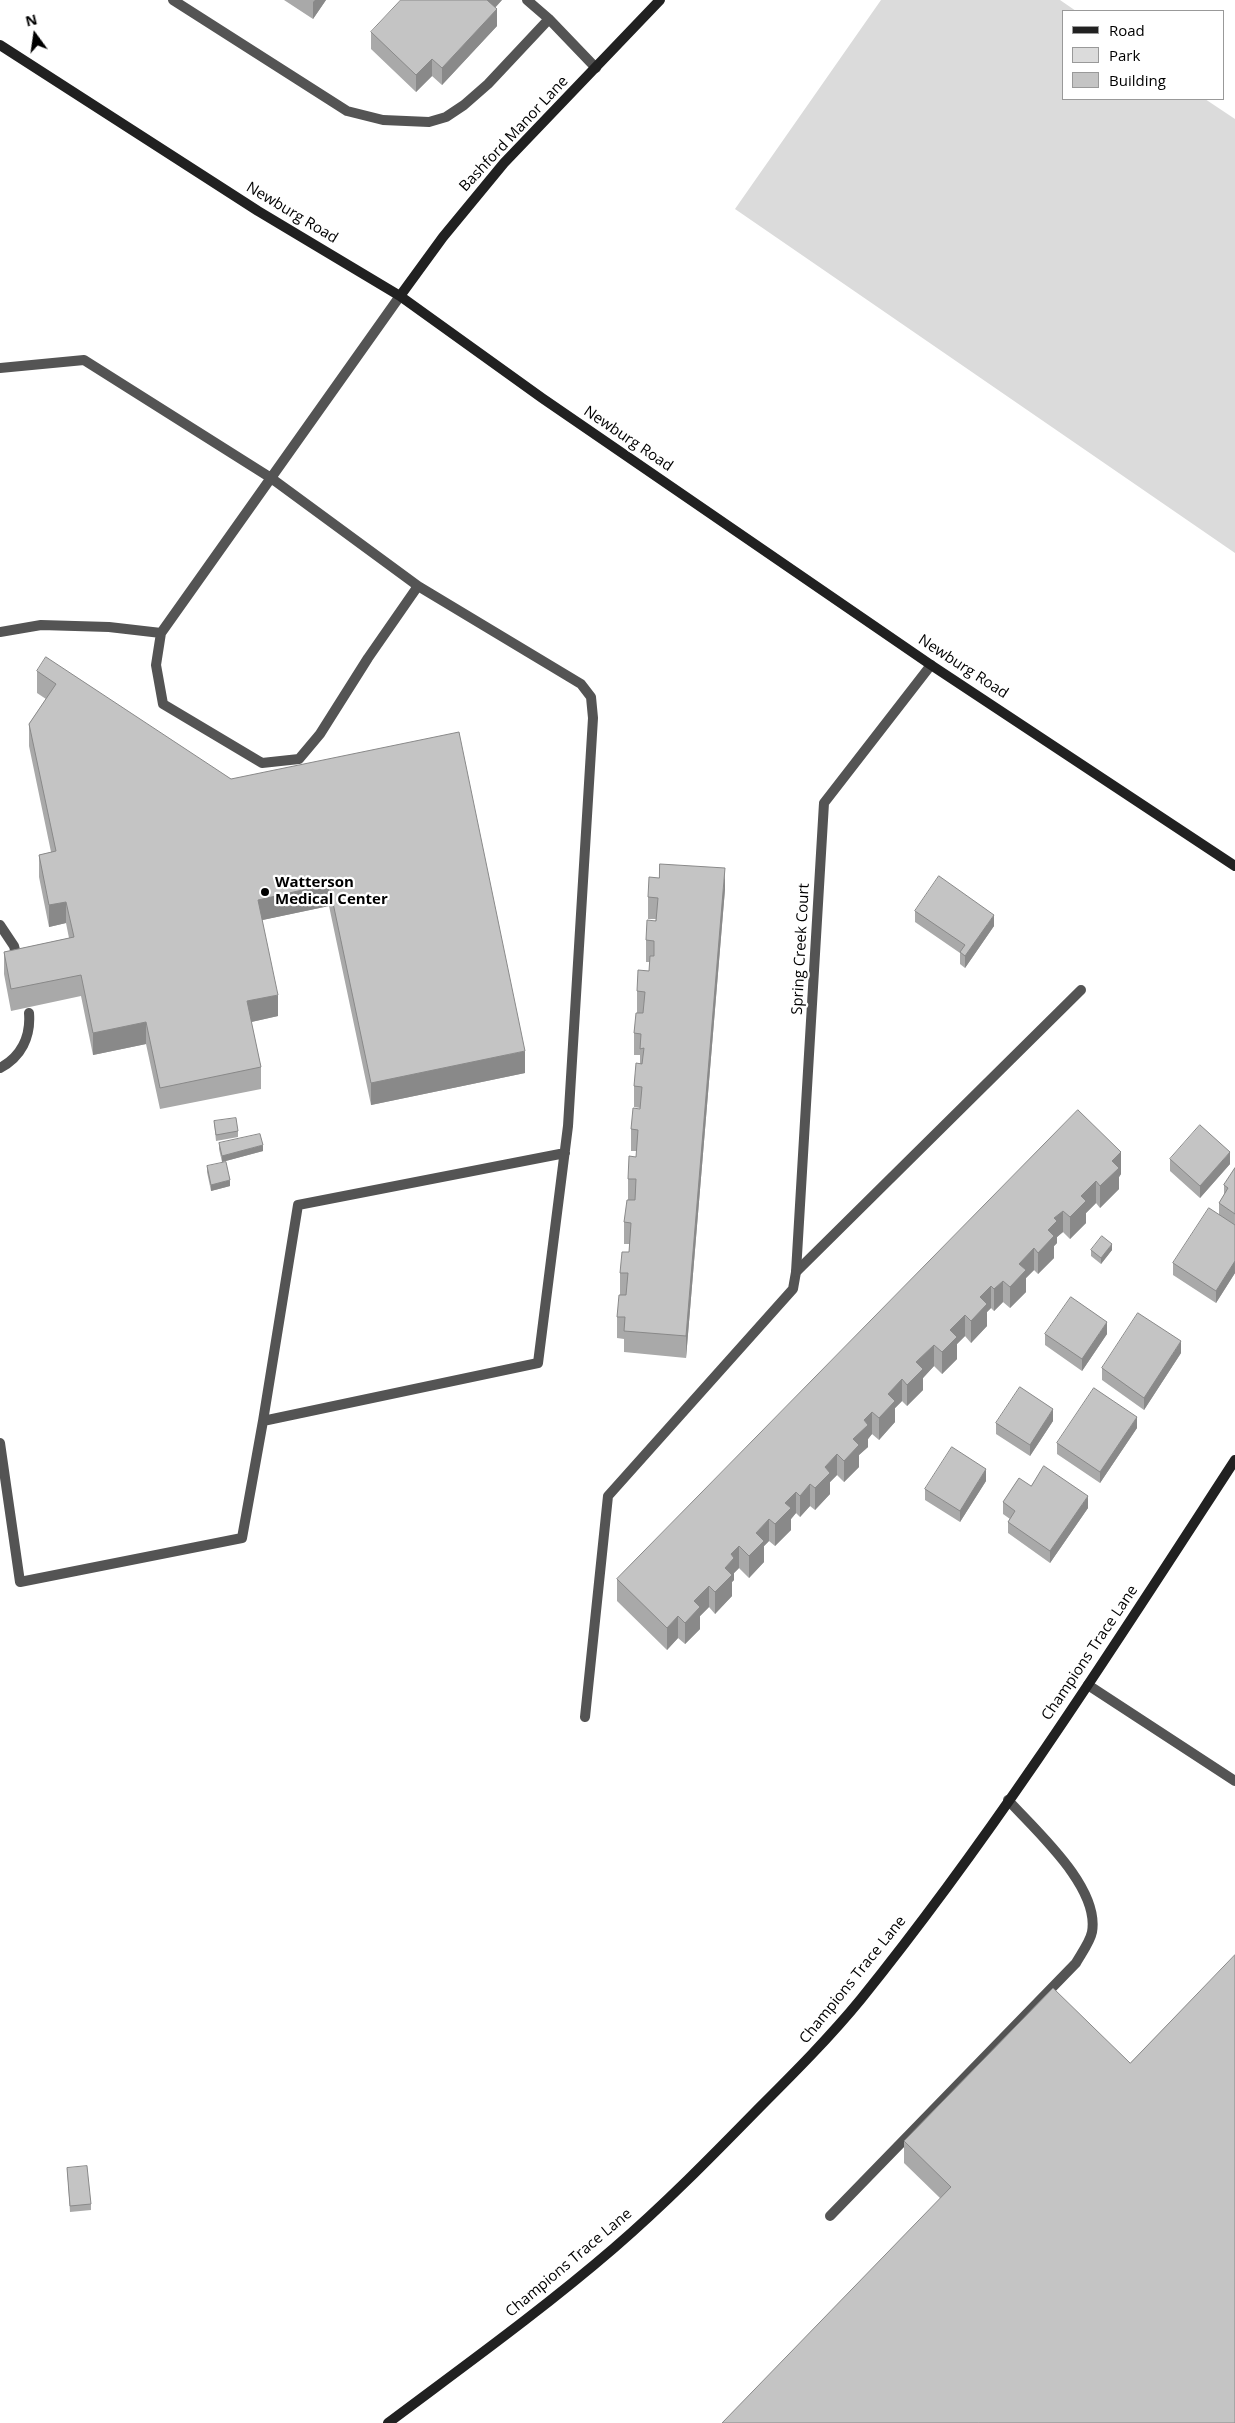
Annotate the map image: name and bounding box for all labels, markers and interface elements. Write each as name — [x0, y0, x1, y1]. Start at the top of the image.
text: N — [23, 9, 39, 31]
north arrow — [10, 10, 60, 60]
legend — [1062, 10, 1225, 100]
text: Road — [1109, 20, 1145, 40]
text: Park — [1109, 45, 1140, 65]
text: Building — [1109, 70, 1166, 90]
street label: Bashford Manor Lane — [456, 72, 572, 196]
street label: Newburg Road — [243, 179, 341, 247]
street label: Newburg Road — [580, 403, 676, 475]
street label: Newburg Road — [915, 631, 1011, 703]
place label: Watterson Medical Center — [275, 874, 388, 909]
street label: Spring Creek Court — [789, 883, 813, 1015]
marker: Watterson Medical Center — [259, 886, 271, 898]
street label: Champions Trace Lane — [1038, 1582, 1142, 1724]
street label: Champions Trace Lane — [796, 1913, 910, 2047]
street label: Champions Trace Lane — [502, 2205, 636, 2321]

